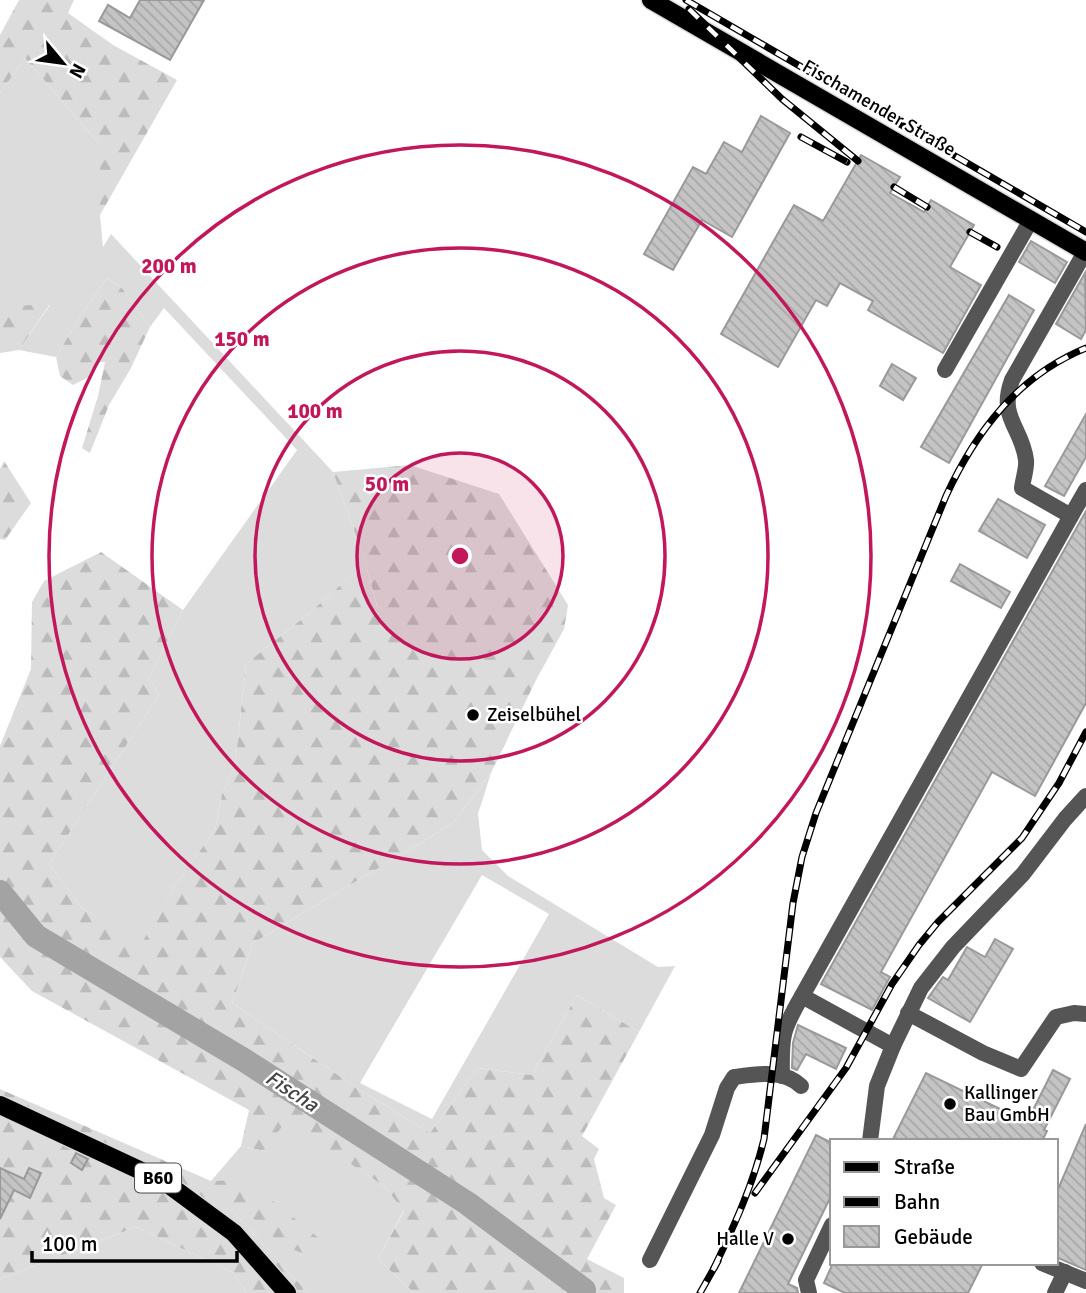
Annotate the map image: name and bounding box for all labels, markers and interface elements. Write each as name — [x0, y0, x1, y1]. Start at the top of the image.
north arrow — [28, 28, 98, 98]
street label: Fischamender Straße — [798, 54, 960, 162]
text: N — [63, 59, 91, 82]
text: 200 m — [141, 253, 197, 279]
text: 150 m — [214, 326, 270, 352]
text: 100 m — [287, 398, 343, 424]
text: 50 m — [365, 471, 409, 497]
centre of rings — [448, 544, 472, 568]
place label: Zeiselbühel — [487, 703, 581, 727]
marker: Zeiselbühel — [465, 707, 481, 723]
water label: Fischa — [261, 1064, 324, 1118]
place label: Kallinger Bau GmbH — [964, 1081, 1050, 1127]
marker: Kallinger Bau GmbH — [942, 1096, 958, 1112]
legend — [830, 1139, 1058, 1265]
text: Straße — [894, 1154, 955, 1180]
road number: B60 — [135, 1163, 181, 1192]
text: Bahn — [894, 1189, 940, 1215]
scale bar — [32, 1220, 236, 1264]
text: Gebäude — [894, 1224, 973, 1250]
place label: Halle V — [716, 1227, 774, 1251]
text: 100 m — [42, 1231, 97, 1257]
marker: Halle V — [780, 1231, 796, 1247]

